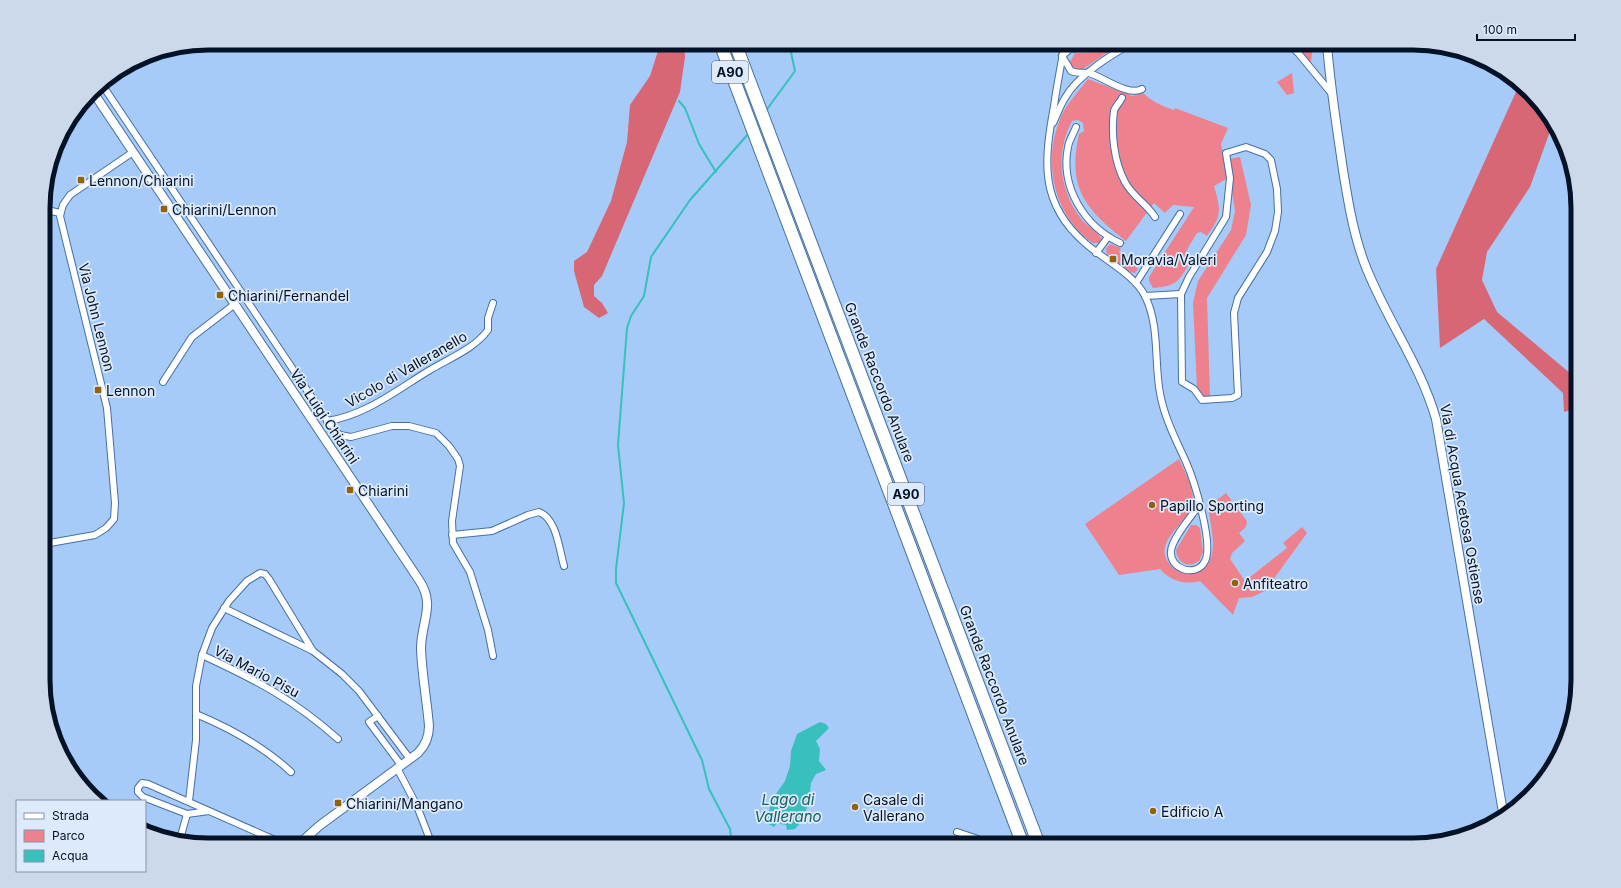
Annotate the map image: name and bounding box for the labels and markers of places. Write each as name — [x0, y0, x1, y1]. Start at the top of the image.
place label: Lennon/Chiarini — [89, 172, 194, 189]
marker: Lennon/Chiarini — [76, 175, 86, 185]
place label: Chiarini/Lennon — [172, 201, 277, 218]
marker: Chiarini/Lennon — [159, 204, 169, 214]
place label: Moravia/Valeri — [1121, 251, 1216, 268]
marker: Moravia/Valeri — [1108, 254, 1118, 264]
place label: Chiarini/Fernandel — [228, 287, 349, 304]
marker: Chiarini/Fernandel — [215, 290, 225, 300]
place label: Lennon — [106, 382, 155, 399]
marker: Lennon — [93, 385, 103, 395]
place label: Chiarini — [358, 482, 408, 499]
marker: Chiarini — [345, 485, 355, 495]
place label: Papillo Sporting — [1160, 497, 1264, 514]
marker: Papillo Sporting — [1147, 500, 1157, 510]
place label: Anfiteatro — [1243, 575, 1308, 592]
marker: Anfiteatro — [1230, 578, 1240, 588]
place label: Casale di Vallerano — [863, 791, 925, 824]
place label: Chiarini/Mangano — [346, 795, 463, 812]
marker: Chiarini/Mangano — [333, 798, 343, 808]
marker: Casale di Vallerano — [850, 802, 860, 812]
place label: Edificio A — [1161, 803, 1224, 820]
marker: Edificio A — [1148, 806, 1158, 816]

